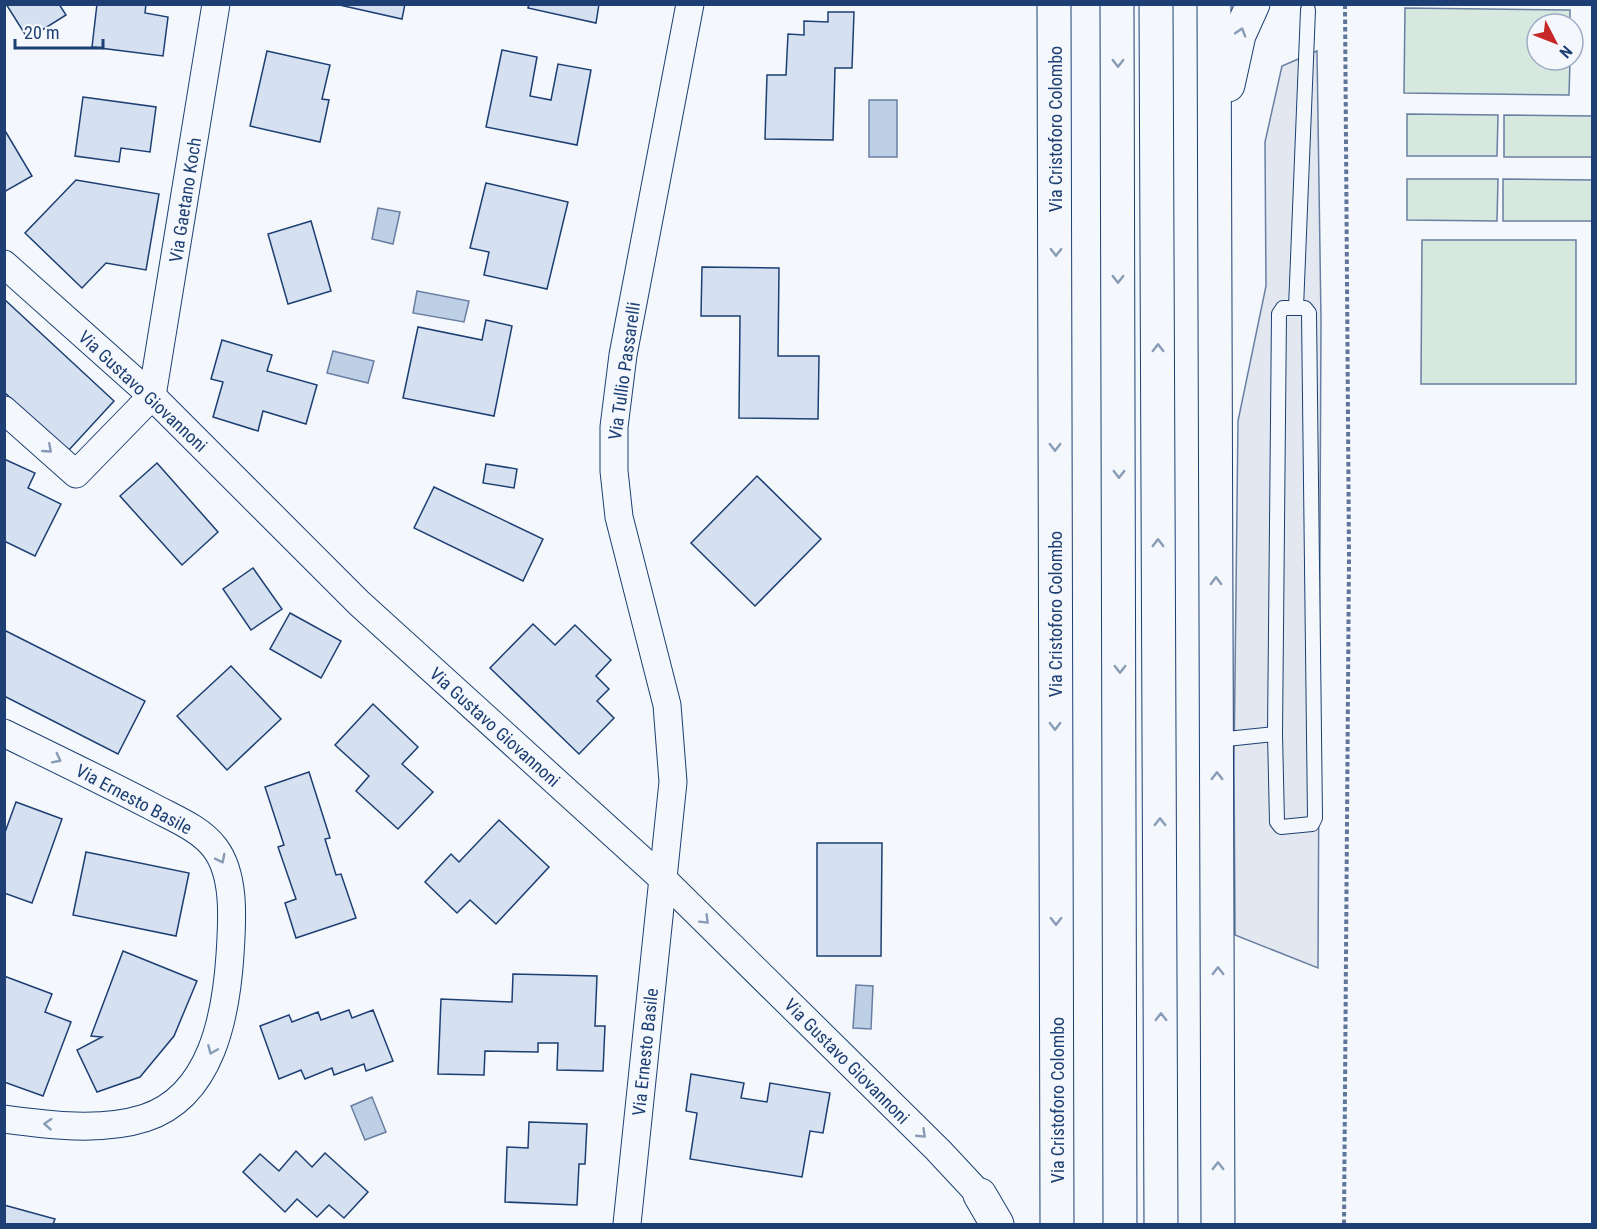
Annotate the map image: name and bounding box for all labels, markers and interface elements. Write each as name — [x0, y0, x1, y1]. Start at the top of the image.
scale bar — [15, 12, 104, 50]
north arrow — [1525, 12, 1585, 72]
text: 20 m — [24, 22, 59, 43]
one-way arrow — [1234, 27, 1246, 38]
text: N — [1555, 42, 1576, 62]
street label: Via Cristoforo Colombo — [1045, 46, 1066, 212]
one-way arrow — [1112, 58, 1124, 67]
street label: Via Gaetano Koch — [165, 136, 205, 264]
one-way arrow — [1050, 247, 1062, 256]
one-way arrow — [1112, 274, 1124, 283]
street label: Via Tullio Passarelli — [604, 301, 644, 441]
street label: Via Gustavo Giovannoni — [74, 326, 212, 456]
one-way arrow — [1151, 343, 1164, 352]
one-way arrow — [41, 442, 52, 453]
one-way arrow — [1049, 442, 1061, 451]
one-way arrow — [1113, 469, 1125, 478]
street label: Via Cristoforo Colombo — [1045, 531, 1066, 697]
one-way arrow — [1152, 538, 1164, 547]
one-way arrow — [1210, 577, 1222, 586]
street label: Via Gustavo Giovannoni — [425, 663, 565, 791]
one-way arrow — [1114, 664, 1126, 673]
one-way arrow — [1049, 721, 1061, 730]
one-way arrow — [50, 752, 61, 763]
street label: Via Ernesto Basile — [72, 760, 196, 838]
one-way arrow — [1211, 772, 1223, 781]
one-way arrow — [1154, 817, 1166, 826]
one-way arrow — [213, 853, 225, 864]
one-way arrow — [698, 913, 708, 924]
one-way arrow — [1050, 916, 1062, 925]
one-way arrow — [1211, 967, 1224, 976]
street label: Via Ernesto Basile — [628, 987, 662, 1117]
street label: Via Gustavo Giovannoni — [780, 994, 914, 1128]
one-way arrow — [1155, 1012, 1167, 1021]
street label: Via Cristoforo Colombo — [1047, 1017, 1068, 1183]
one-way arrow — [207, 1044, 219, 1055]
one-way arrow — [44, 1118, 53, 1131]
one-way arrow — [915, 1127, 925, 1138]
one-way arrow — [1212, 1162, 1224, 1171]

